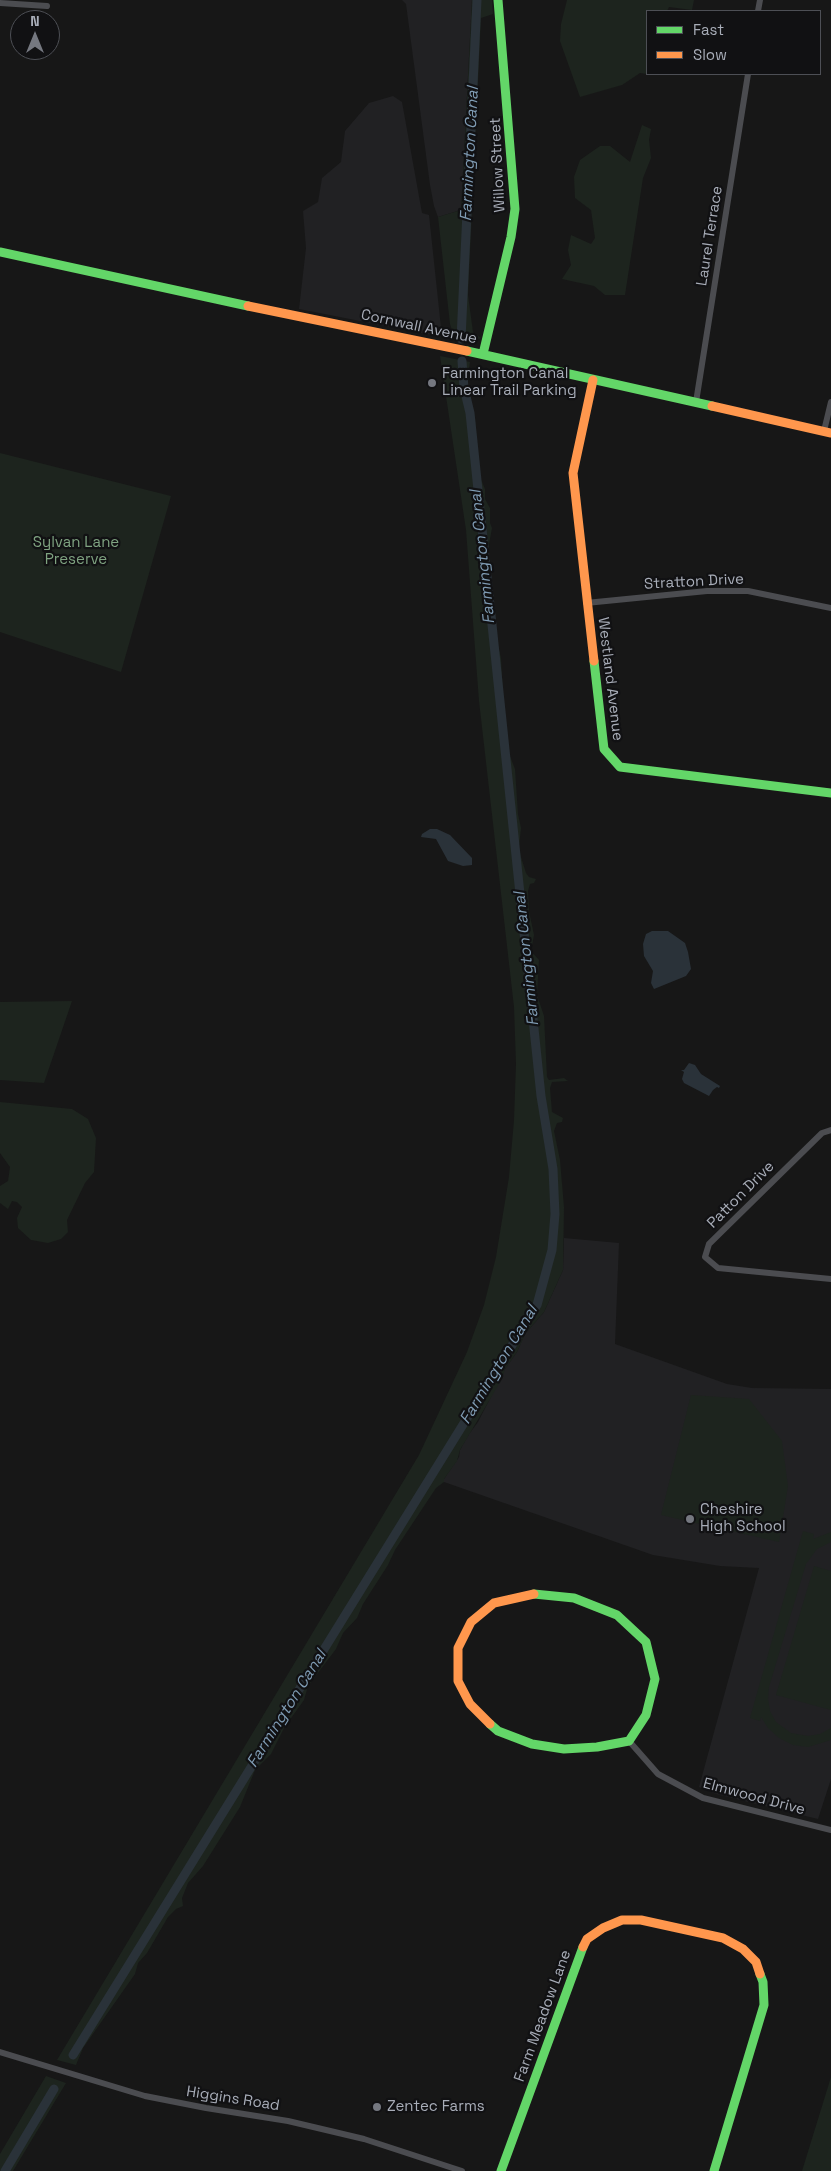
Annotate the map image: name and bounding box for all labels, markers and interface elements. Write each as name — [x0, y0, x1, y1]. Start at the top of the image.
north arrow — [10, 10, 60, 60]
legend — [646, 10, 821, 75]
text: N — [30, 12, 40, 30]
text: Fast — [693, 20, 724, 39]
text: Slow — [693, 45, 727, 64]
water label: Farmington Canal — [457, 86, 483, 222]
street label: Willow Street — [487, 117, 509, 213]
street label: Laurel Terrace — [693, 185, 727, 287]
street label: Cornwall Avenue — [359, 306, 479, 348]
place label: Farmington Canal Linear Trail Parking — [442, 365, 577, 400]
marker: Farmington Canal Linear Trail Parking — [426, 377, 438, 389]
water label: Farmington Canal — [466, 489, 500, 625]
park label: Sylvan Lane Preserve — [33, 534, 119, 569]
street label: Stratton Drive — [644, 570, 744, 594]
street label: Westland Avenue — [593, 616, 627, 742]
water label: Farmington Canal — [510, 891, 544, 1027]
street label: Patton Drive — [704, 1158, 778, 1232]
water label: Farmington Canal — [456, 1302, 542, 1428]
place label: Cheshire High School — [700, 1501, 786, 1536]
marker: Cheshire High School — [684, 1513, 696, 1525]
water label: Farmington Canal — [243, 1647, 331, 1771]
street label: Elmwood Drive — [701, 1775, 807, 1819]
street label: Farm Meadow Lane — [511, 1948, 575, 2084]
street label: Higgins Road — [185, 2083, 281, 2115]
place label: Zentec Farms — [387, 2098, 485, 2116]
marker: Zentec Farms — [371, 2101, 383, 2113]

